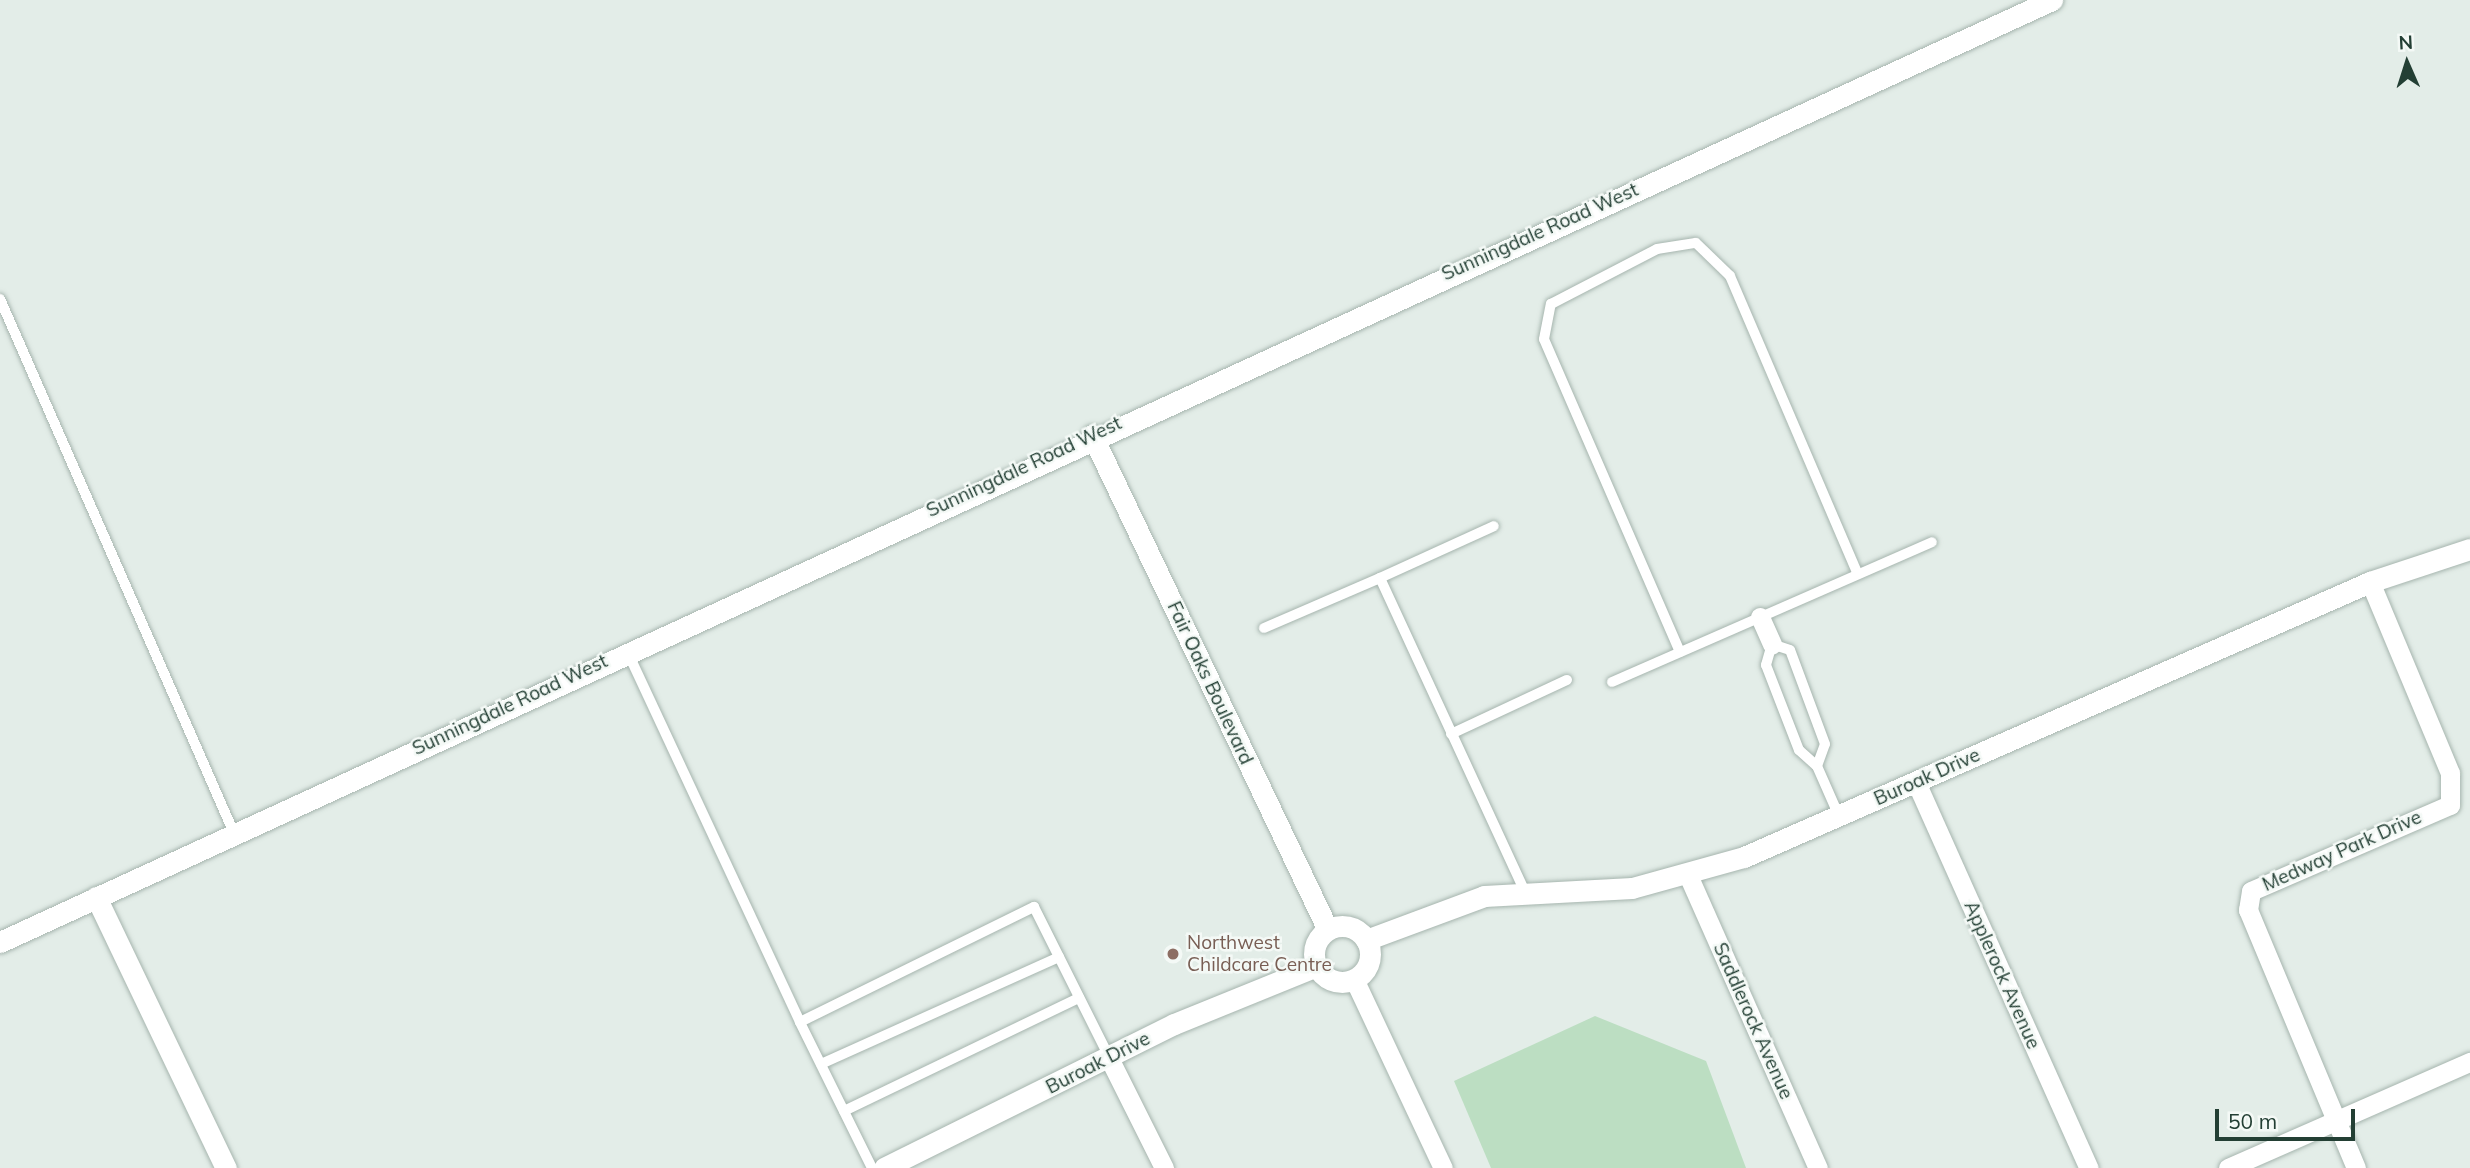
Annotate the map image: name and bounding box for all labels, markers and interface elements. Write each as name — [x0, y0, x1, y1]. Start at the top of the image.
north arrow — [2372, 28, 2442, 98]
text: N — [2398, 30, 2414, 54]
street label: Sunningdale Road West — [1438, 178, 1642, 286]
street label: Sunningdale Road West — [923, 412, 1125, 522]
street label: Fair Oaks Boulevard — [1162, 598, 1258, 768]
street label: Sunningdale Road West — [409, 650, 611, 760]
street label: Buroak Drive — [1870, 743, 1984, 811]
street label: Medway Park Drive — [2259, 806, 2425, 896]
street label: Applerock Avenue — [1959, 897, 2045, 1053]
place label: Northwest Childcare Centre — [1187, 932, 1332, 976]
street label: Saddlerock Avenue — [1708, 939, 1798, 1103]
marker: Northwest Childcare Centre — [1165, 946, 1181, 962]
street label: Buroak Drive — [1042, 1027, 1154, 1099]
scale bar — [2218, 1094, 2358, 1138]
text: 50 m — [2228, 1108, 2277, 1134]

